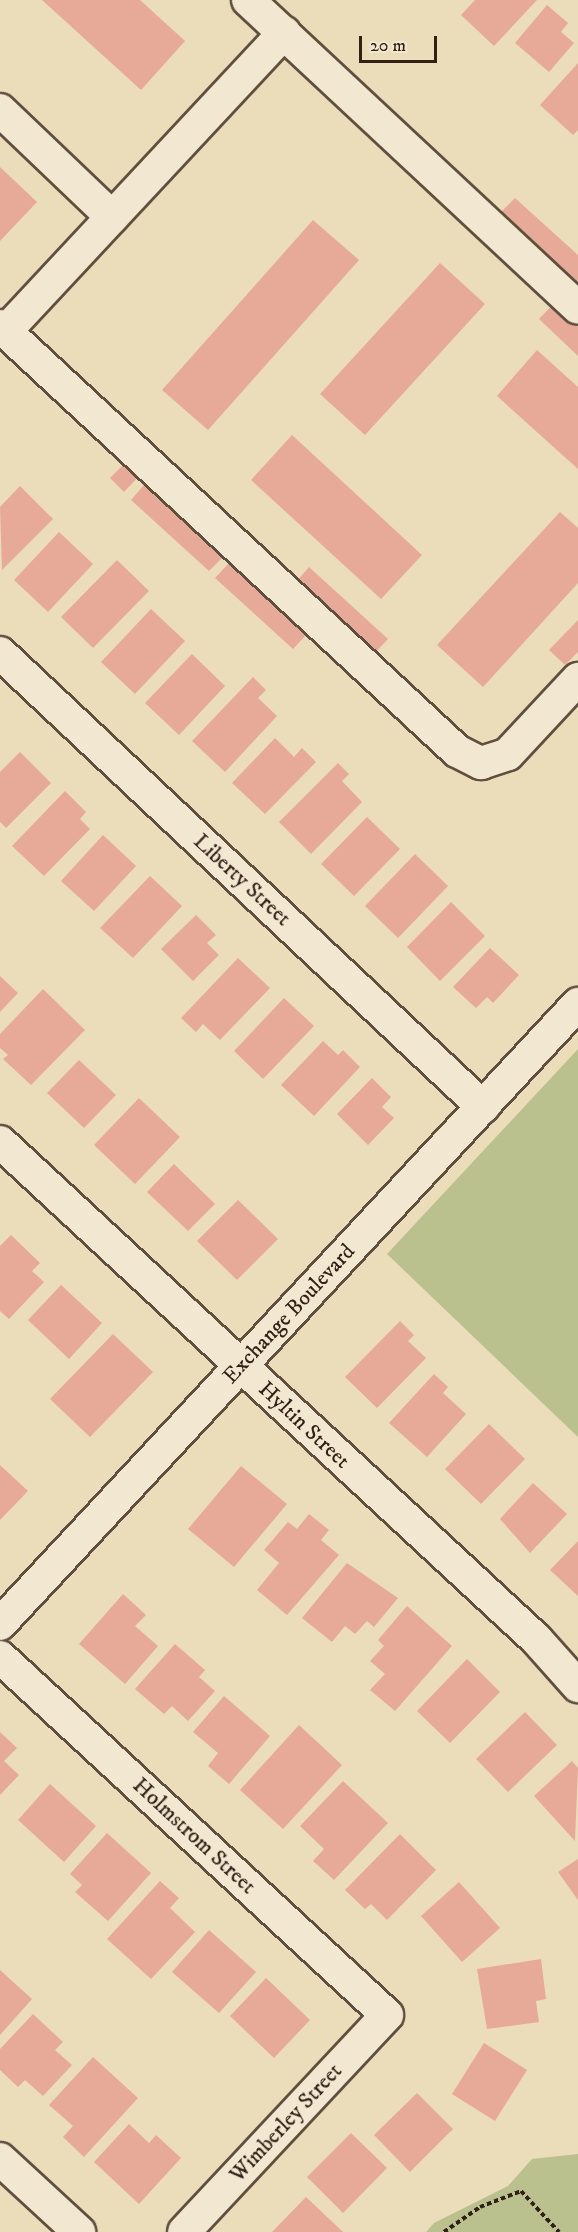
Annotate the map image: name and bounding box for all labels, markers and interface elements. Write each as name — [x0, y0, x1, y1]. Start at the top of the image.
scale bar — [362, 24, 440, 62]
text: 20 m — [370, 35, 406, 57]
street label: Liberty Street — [188, 828, 296, 932]
street label: Exchange Boulevard — [217, 1239, 361, 1389]
street label: Hyltin Street — [253, 1376, 355, 1474]
street label: Holmstrom Street — [127, 1772, 261, 1900]
street label: Wimberley Street — [224, 2058, 348, 2188]

